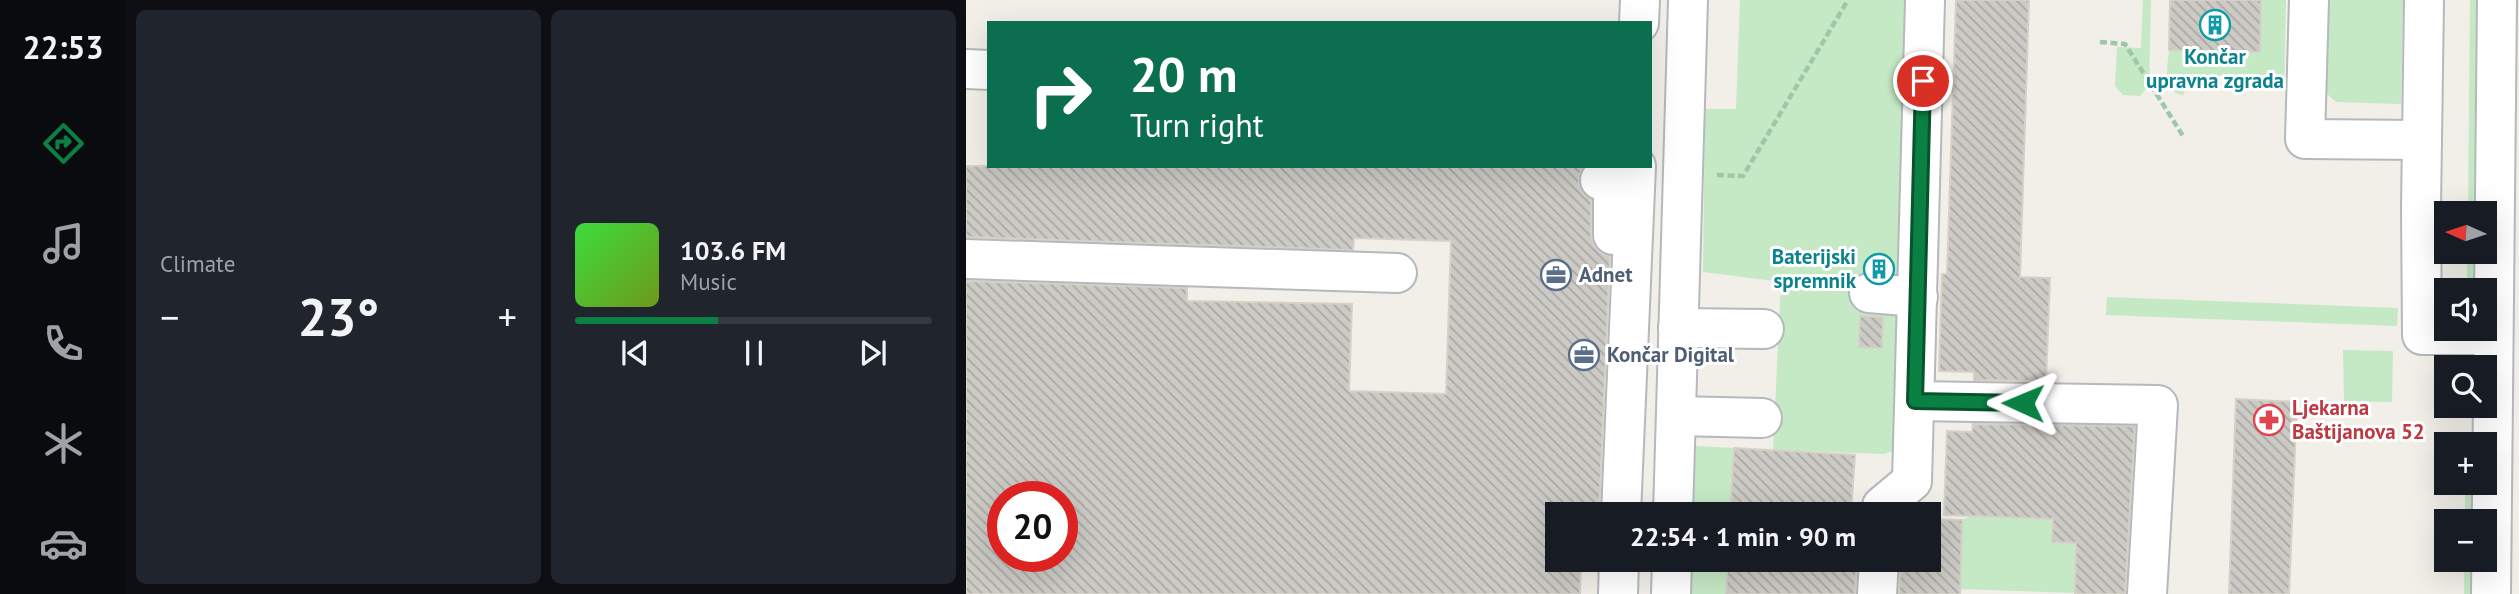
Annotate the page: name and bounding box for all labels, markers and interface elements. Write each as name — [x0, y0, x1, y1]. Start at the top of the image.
building icon: Končar upravna zgrada — [2198, 8, 2232, 42]
text: 22:53 — [22, 26, 104, 68]
text: 20 m — [1130, 42, 1237, 106]
place label: Končar upravna zgrada — [2146, 43, 2284, 94]
icon: right — [1015, 49, 1106, 140]
pin — [1893, 51, 1953, 111]
icon: arrive — [1904, 62, 1942, 100]
text: Turn right — [1130, 104, 1264, 146]
icon: directions — [39, 119, 88, 168]
north arrow — [2434, 201, 2497, 264]
map controls — [2434, 201, 2497, 572]
icon: music — [39, 219, 88, 268]
text: 103.6 FM — [680, 234, 786, 267]
place label: Baterijski spremnik — [1772, 243, 1857, 294]
text: Climate — [160, 249, 235, 278]
building icon: Baterijski spremnik — [1862, 252, 1896, 286]
office icon: Adnet — [1539, 258, 1573, 292]
place label: Adnet — [1579, 261, 1633, 288]
text: Music — [680, 267, 737, 296]
button: sound — [2434, 278, 2497, 341]
text: 23° — [298, 283, 379, 350]
text: − — [160, 292, 179, 341]
text: + — [498, 292, 517, 341]
icon: phone — [39, 319, 88, 368]
icon: previous — [616, 334, 654, 372]
icon: pause — [735, 334, 773, 372]
icon: next — [854, 334, 892, 372]
office icon: Končar Digital — [1567, 338, 1601, 372]
place label: Končar Digital — [1607, 341, 1735, 368]
button: search — [2434, 355, 2497, 418]
position arrow — [1986, 366, 2060, 440]
place label: Ljekarna Baštijanova 52 — [2292, 394, 2425, 445]
pharmacy icon: Ljekarna Baštijanova 52 — [2252, 403, 2286, 437]
icon: climate — [39, 419, 88, 468]
button: + — [2434, 432, 2497, 495]
speed limit sign: 20 — [987, 481, 1078, 572]
button: − — [2434, 509, 2497, 572]
icon: car — [39, 519, 88, 568]
text: 22:54 · 1 min · 90 m — [1630, 520, 1856, 553]

